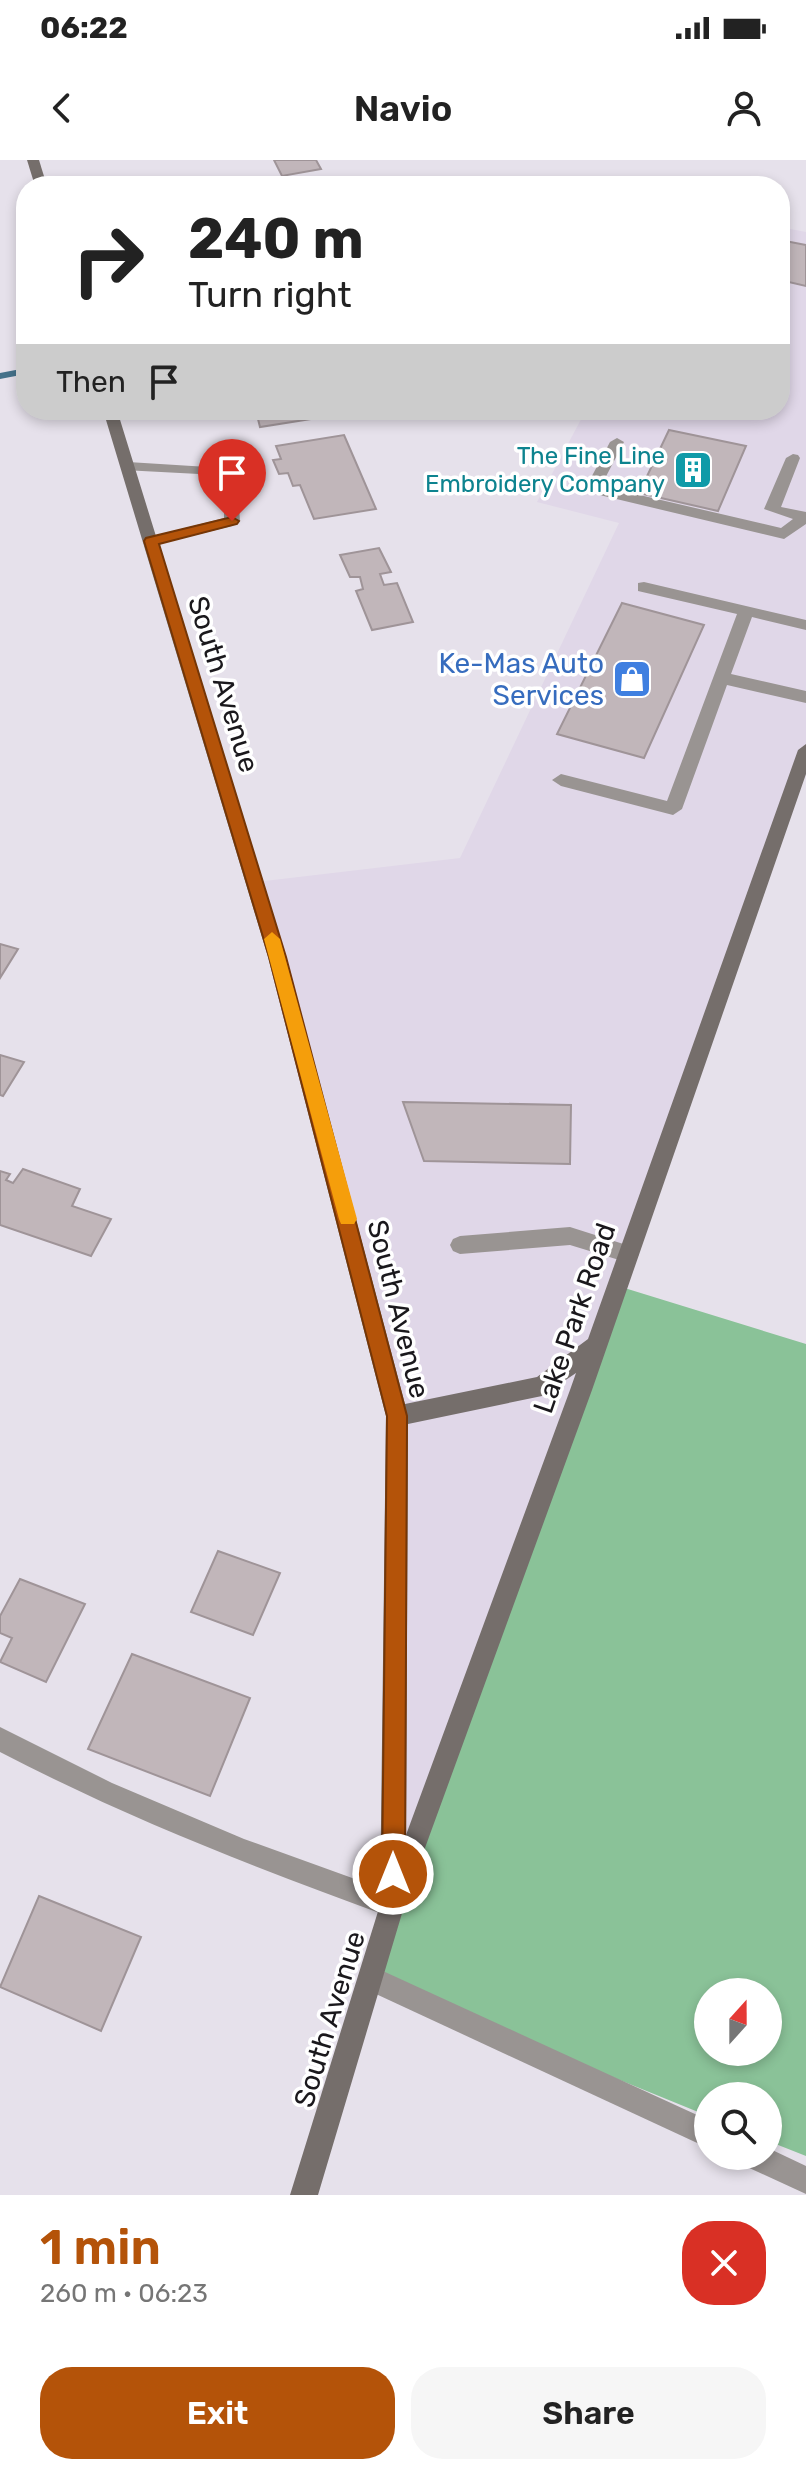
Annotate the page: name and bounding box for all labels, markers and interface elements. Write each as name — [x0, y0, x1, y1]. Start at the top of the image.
text: 06:22 — [40, 10, 128, 46]
icon: back — [40, 86, 84, 130]
icon: person — [722, 86, 766, 130]
text: Navio — [354, 87, 452, 130]
text: 240 m — [188, 206, 364, 272]
icon: right — [56, 208, 160, 312]
text: Turn right — [188, 273, 352, 316]
icon: arrive — [142, 360, 186, 404]
text: Then — [56, 364, 126, 400]
pin — [198, 439, 266, 521]
place label: The Fine Line Embroidery Company — [425, 442, 665, 498]
building icon: The Fine Line Embroidery Company — [672, 449, 714, 491]
icon: arrive — [210, 451, 254, 495]
street label: South Avenue — [181, 592, 266, 776]
place label: Ke-Mas Auto Services — [438, 647, 604, 712]
shop icon: Ke-Mas Auto Services — [611, 658, 653, 700]
street label: South Avenue — [360, 1217, 437, 1402]
street label: Lake Park Road — [527, 1219, 622, 1417]
position arrow — [351, 1832, 435, 1916]
street label: South Avenue — [287, 1927, 372, 2111]
north arrow — [694, 1978, 782, 2066]
map controls — [694, 1978, 782, 2170]
button: search — [694, 2082, 782, 2170]
text: 1 min — [40, 2219, 161, 2276]
button: close — [682, 2221, 766, 2305]
text: 260 m · 06:23 — [40, 2278, 208, 2309]
button: Exit — [40, 2367, 395, 2459]
button: Share — [411, 2367, 766, 2459]

